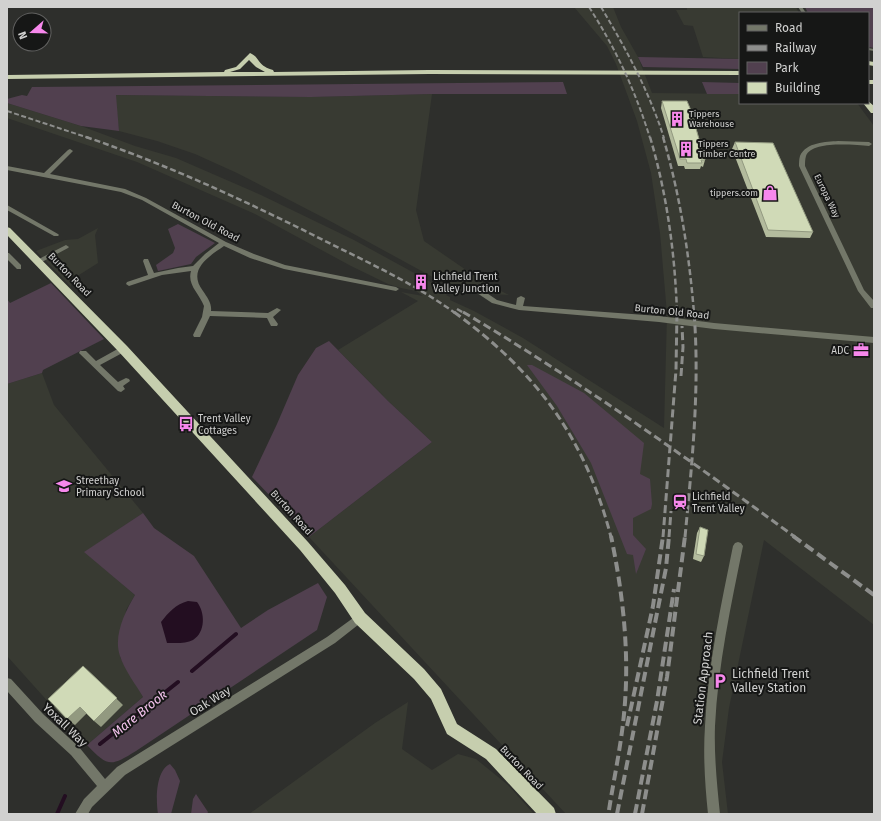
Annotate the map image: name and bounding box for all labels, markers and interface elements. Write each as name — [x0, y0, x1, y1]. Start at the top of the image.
north arrow — [12, 12, 52, 52]
legend — [739, 12, 869, 104]
text: Road — [775, 21, 803, 35]
text: N — [16, 30, 30, 41]
text: Railway — [775, 41, 816, 55]
text: Park — [775, 61, 799, 75]
text: Building — [775, 81, 821, 95]
place label: Tippers Warehouse — [689, 109, 734, 129]
building icon: Tippers Warehouse — [668, 110, 686, 128]
place label: Tippers Timber Centre — [698, 139, 756, 159]
building icon: Tippers Timber Centre — [677, 140, 695, 158]
street label: Europa Way — [812, 173, 842, 220]
shop icon: tippers.com — [761, 184, 779, 202]
place label: tippers.com — [710, 188, 758, 198]
street label: Burton Old Road — [170, 199, 242, 245]
street label: Burton Road — [45, 250, 93, 299]
place label: Lichfield Trent Valley Junction — [433, 271, 500, 295]
building icon: Lichfield Trent Valley Junction — [412, 273, 430, 291]
street label: Burton Old Road — [634, 302, 710, 322]
office icon: ADC — [852, 341, 870, 359]
place label: ADC — [831, 345, 849, 357]
place label: Trent Valley Cottages — [198, 413, 251, 437]
bus stop icon: Trent Valley Cottages — [177, 415, 195, 433]
place label: Streethay Primary School — [76, 475, 144, 499]
school or university icon: Streethay Primary School — [55, 477, 73, 495]
street label: Burton Road — [268, 488, 315, 538]
place label: Lichfield Trent Valley — [692, 491, 745, 515]
station icon: Lichfield Trent Valley — [671, 493, 689, 511]
street label: Station Approach — [690, 631, 716, 725]
place label: Lichfield Trent Valley Station — [732, 667, 810, 695]
parking icon: Lichfield Trent Valley Station — [711, 672, 729, 690]
street label: Oak Way — [187, 683, 233, 719]
water label: Mare Brook — [109, 687, 170, 740]
street label: Yoxall Way — [40, 700, 90, 750]
street label: Burton Road — [497, 743, 545, 792]

